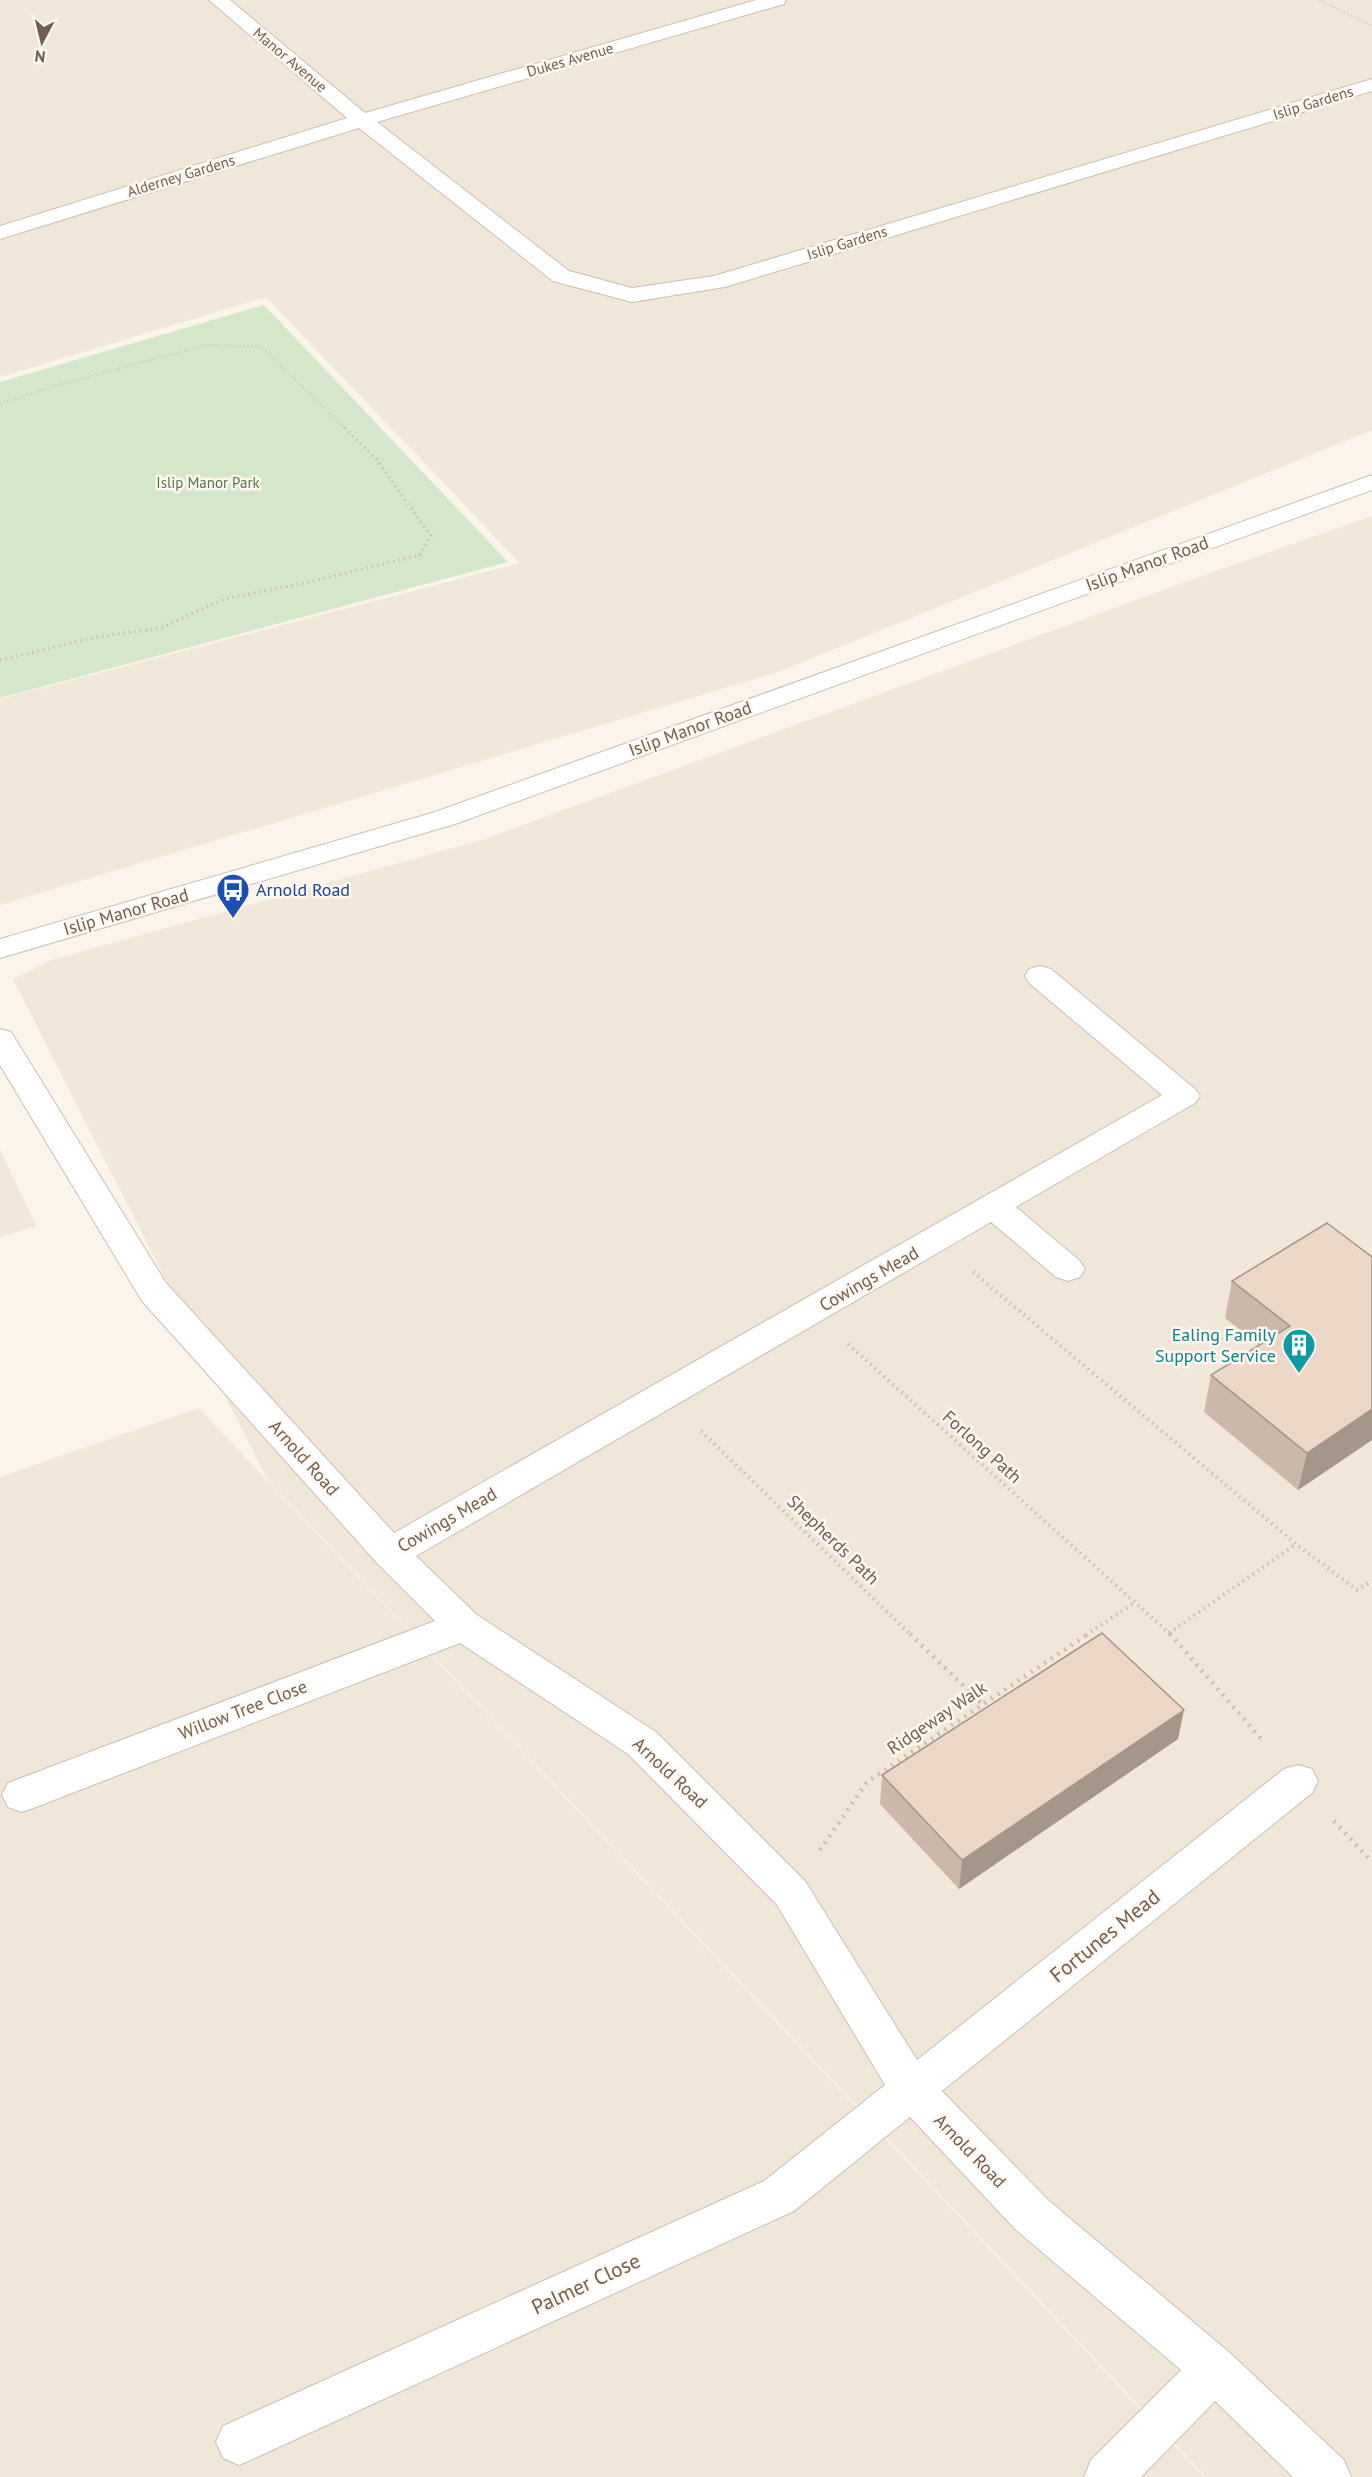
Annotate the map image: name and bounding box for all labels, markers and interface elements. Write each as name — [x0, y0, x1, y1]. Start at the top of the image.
north arrow — [12, 12, 72, 72]
street label: Manor Avenue — [249, 23, 331, 96]
street label: Dukes Avenue — [524, 38, 615, 81]
text: N — [34, 46, 47, 67]
street label: Islip Gardens — [1270, 81, 1355, 124]
street label: Alderney Gardens — [125, 150, 237, 201]
street label: Islip Gardens — [804, 221, 889, 264]
park label: Islip Manor Park — [156, 473, 261, 492]
street label: Islip Manor Road — [1082, 531, 1211, 596]
street label: Islip Manor Road — [625, 696, 754, 761]
bus stop icon: Arnold Road — [215, 872, 251, 919]
place label: Arnold Road — [256, 878, 350, 901]
street label: Islip Manor Road — [61, 883, 191, 940]
street label: Cowings Mead — [815, 1241, 923, 1316]
place label: Ealing Family Support Service — [1155, 1323, 1277, 1367]
building icon: Ealing Family Support Service — [1281, 1327, 1317, 1374]
street label: Forlong Path — [938, 1405, 1027, 1488]
street label: Arnold Road — [264, 1415, 344, 1500]
street label: Cowings Mead — [393, 1482, 501, 1557]
street label: Shepherds Path — [782, 1490, 884, 1590]
street label: Willow Tree Close — [175, 1674, 310, 1745]
street label: Ridgeway Walk — [883, 1676, 991, 1759]
street label: Arnold Road — [628, 1732, 713, 1813]
street label: Fortunes Mead — [1044, 1883, 1165, 1988]
street label: Arnold Road — [929, 2109, 1011, 2192]
street label: Palmer Close — [527, 2247, 644, 2320]

